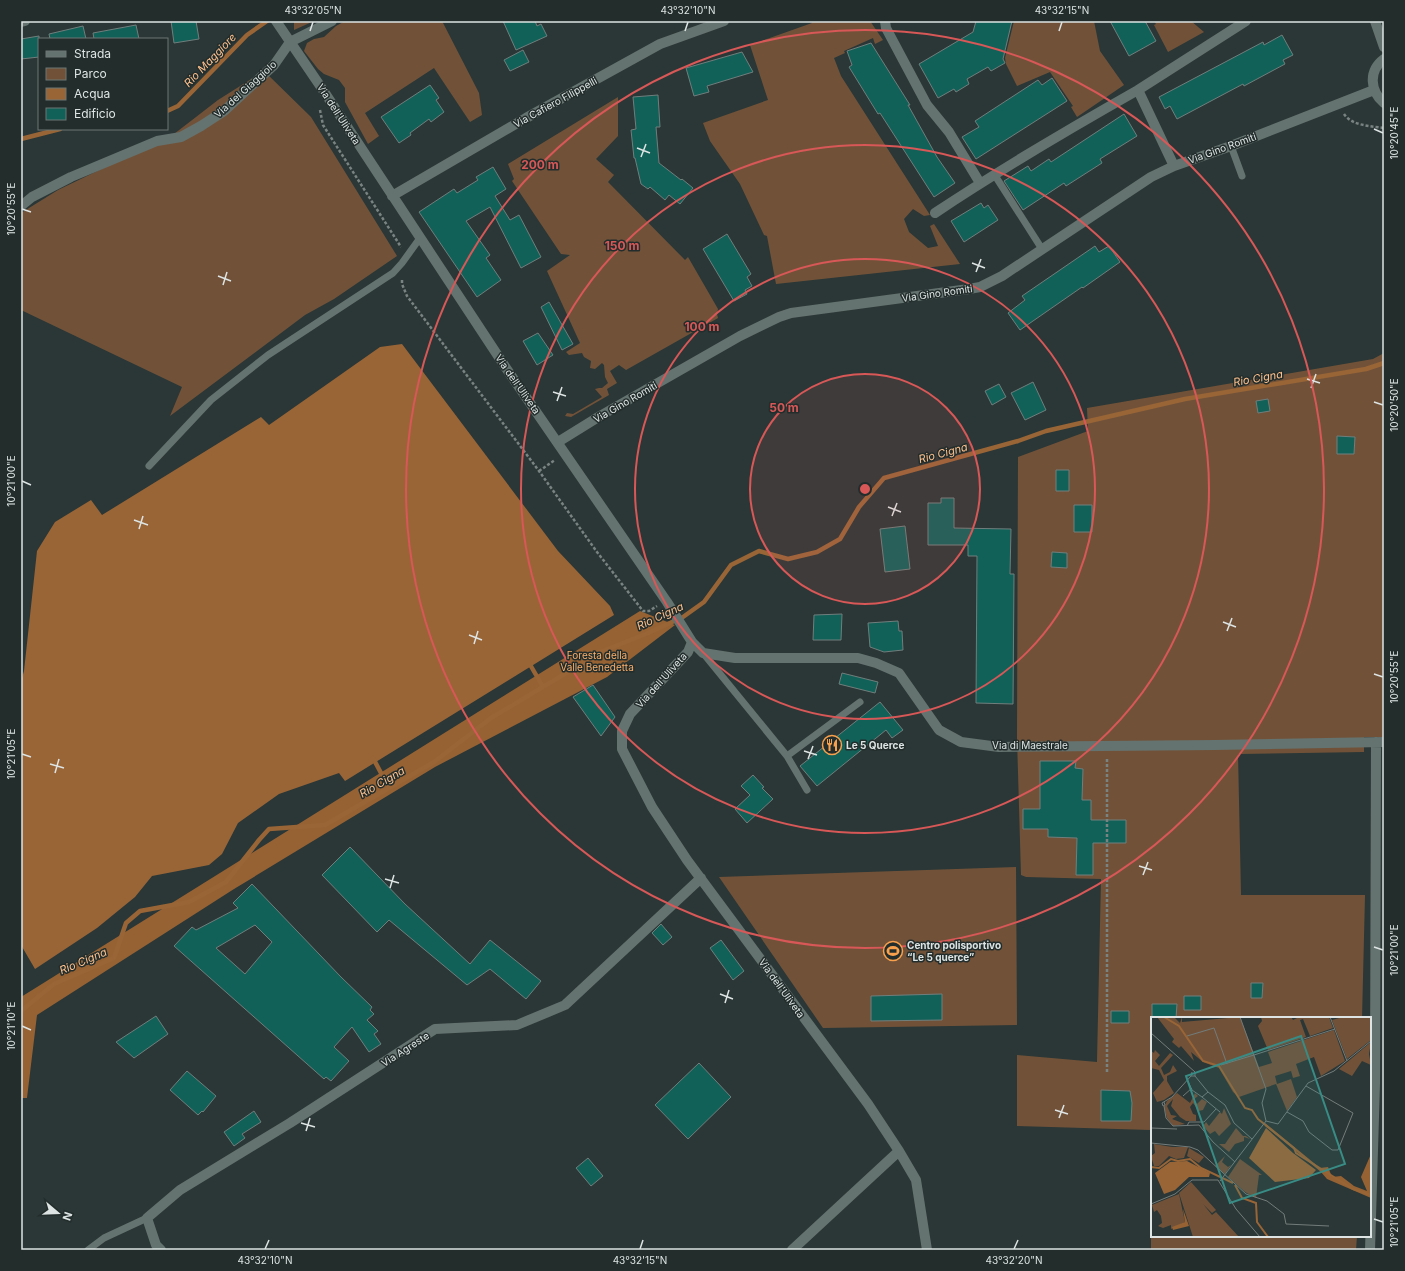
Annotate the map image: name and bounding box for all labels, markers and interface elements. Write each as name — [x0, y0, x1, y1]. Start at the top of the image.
text: 43°32'05"N — [285, 4, 341, 16]
text: 43°32'10"N — [661, 4, 715, 16]
text: 43°32'15"N — [1035, 4, 1089, 16]
water label: Rio Maggiore — [181, 30, 239, 90]
legend — [38, 38, 168, 130]
text: Strada — [74, 46, 111, 61]
street label: Via del Giaggiolo — [211, 58, 279, 120]
text: Parco — [74, 66, 107, 81]
street label: Via Cafiero Filippelli — [511, 74, 599, 130]
street label: Via dell'Uliveta — [315, 81, 363, 147]
text: Acqua — [74, 86, 110, 101]
text: Edificio — [74, 106, 116, 121]
text: 10°20'45"E — [1388, 107, 1400, 159]
street label: Via Gino Romiti — [1186, 130, 1258, 166]
text: 200 m — [521, 157, 559, 172]
text: 10°20'55"E — [5, 182, 17, 236]
text: 150 m — [605, 238, 639, 253]
street label: Via Gino Romiti — [901, 282, 973, 304]
text: 100 m — [684, 319, 720, 334]
street label: Via dell'Uliveta — [493, 352, 543, 416]
water label: Rio Cigna — [1232, 367, 1284, 389]
text: 10°20'50"E — [1388, 378, 1400, 432]
street label: Via Gino Romiti — [591, 379, 659, 425]
text: 50 m — [769, 400, 799, 415]
water label: Rio Cigna — [917, 440, 969, 466]
text: 10°21'00"E — [5, 455, 17, 507]
centre of rings — [858, 482, 872, 496]
water label: Rio Cigna — [634, 599, 686, 633]
park label: Foresta della Valle Benedetta — [560, 649, 634, 673]
street label: Via dell'Uliveta — [633, 650, 689, 710]
text: 10°20'55"E — [1388, 650, 1400, 704]
text: 10°21'05"E — [5, 728, 17, 780]
restaurant icon: Le 5 Querce — [821, 734, 843, 756]
place label: Le 5 Querce — [846, 739, 904, 751]
street label: Via di Maestrale — [992, 739, 1068, 751]
water label: Rio Cigna — [357, 763, 407, 801]
text: 10°21'00"E — [1388, 924, 1400, 976]
place label: Centro polisportivo “Le 5 querce” — [907, 939, 1001, 963]
sports icon: Centro polisportivo “Le 5 querce” — [882, 940, 904, 962]
water label: Rio Cigna — [57, 945, 109, 977]
street label: Via dell'Uliveta — [757, 956, 807, 1020]
text: 10°21'10"E — [5, 1001, 17, 1051]
inset map — [1151, 1017, 1371, 1237]
street label: Via Agreste — [379, 1029, 431, 1069]
north arrow — [38, 1193, 78, 1233]
text: 10°21'05"E — [1388, 1196, 1400, 1248]
text: N — [59, 1210, 75, 1223]
text: 43°32'10"N — [238, 1254, 292, 1266]
text: 43°32'15"N — [613, 1254, 667, 1266]
text: 43°32'20"N — [986, 1254, 1042, 1266]

